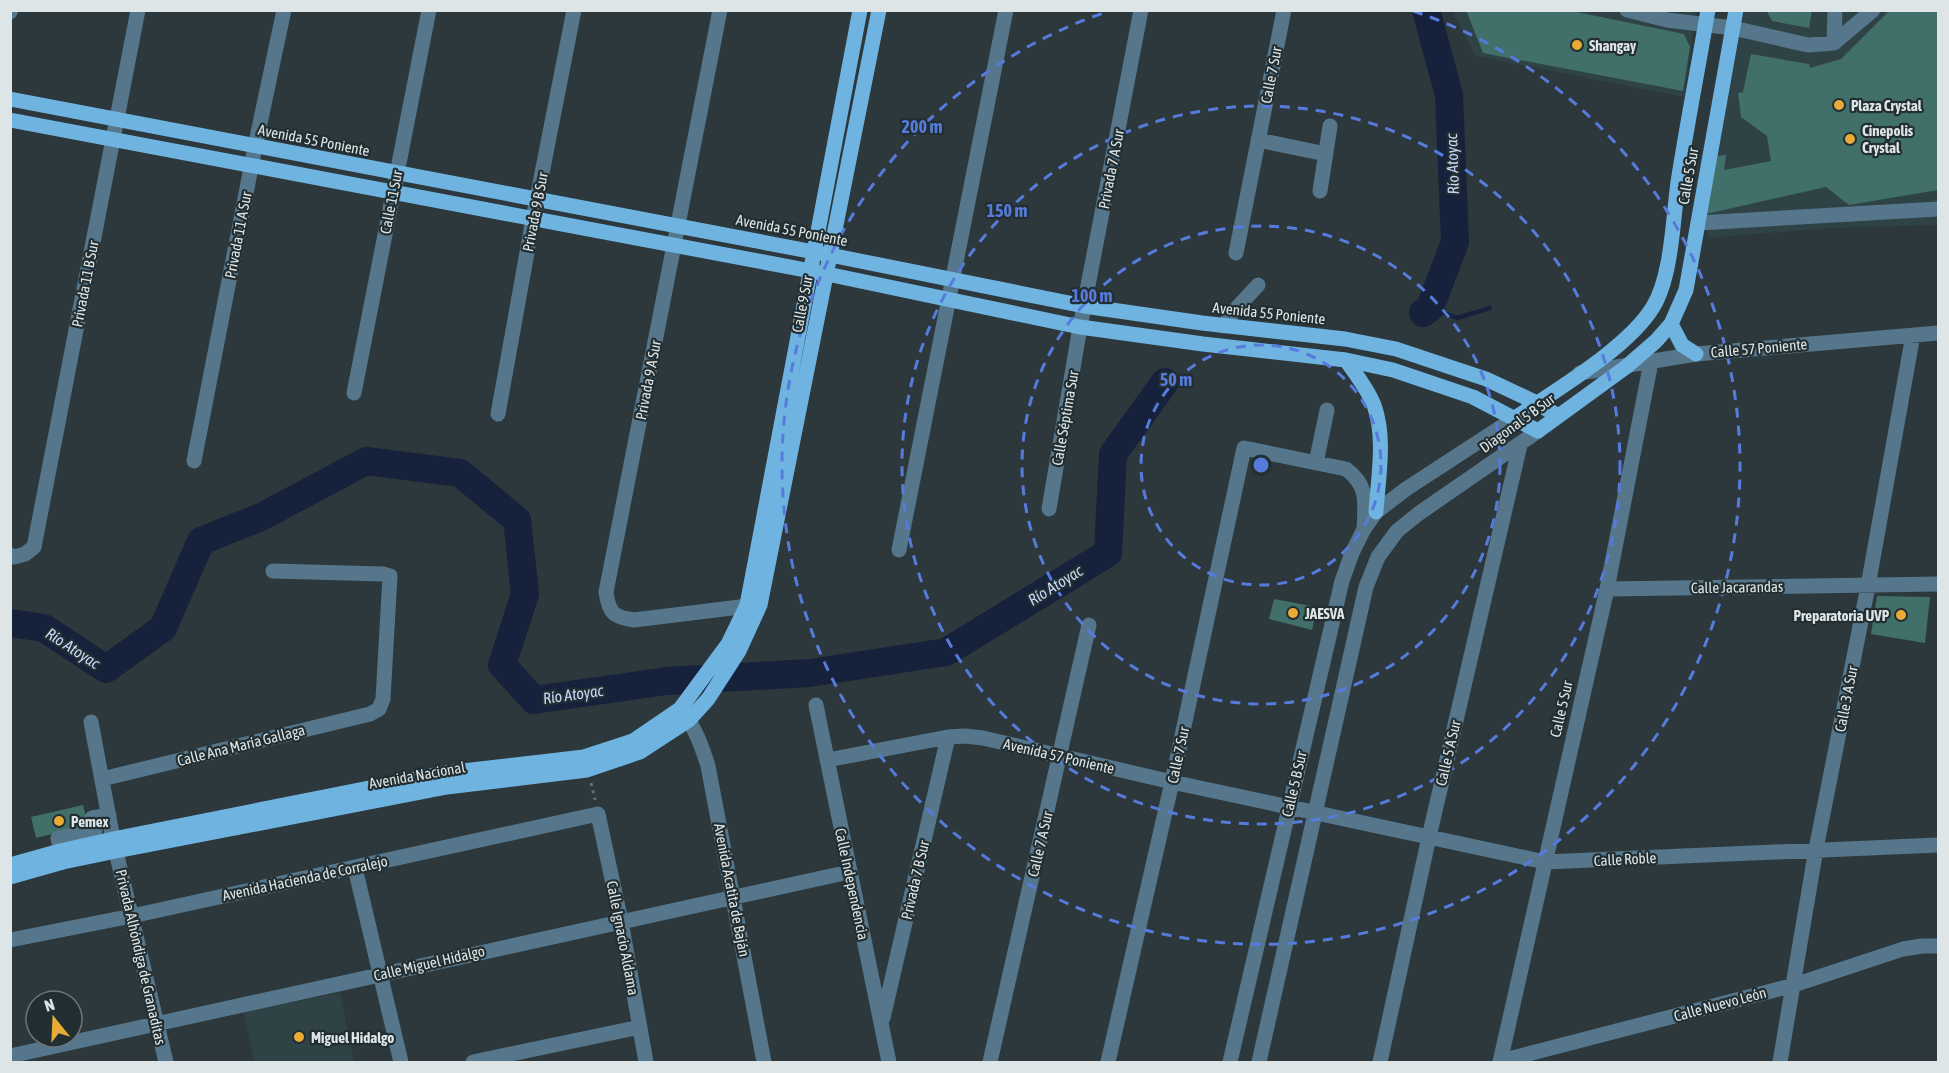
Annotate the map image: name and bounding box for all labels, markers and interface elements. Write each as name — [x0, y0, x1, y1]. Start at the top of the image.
place label: Shangay — [1589, 37, 1637, 54]
marker: Shangay — [1570, 38, 1584, 52]
street label: Calle 7 Sur — [1257, 45, 1285, 105]
place label: Plaza Crystal — [1851, 97, 1923, 114]
marker: Plaza Crystal — [1832, 98, 1846, 112]
text: 200 m — [902, 116, 942, 137]
street label: Avenida 55 Poniente — [257, 121, 371, 159]
place label: Cinepolis Crystal — [1862, 122, 1914, 156]
street label: Privada 7 A Sur — [1095, 127, 1127, 210]
water label: Río Atoyac — [1442, 132, 1463, 195]
marker: Cinepolis Crystal — [1843, 132, 1857, 146]
street label: Calle 5 Sur — [1675, 146, 1701, 206]
street label: Calle 11 Sur — [377, 168, 406, 235]
street label: Privada 9 B Sur — [519, 170, 551, 253]
street label: Privada 11 A Sur — [221, 190, 255, 280]
text: 150 m — [987, 200, 1027, 221]
street label: Avenida 55 Poniente — [735, 211, 849, 249]
street label: Privada 11 B Sur — [68, 239, 102, 329]
street label: Calle 9 Sur — [788, 274, 816, 334]
text: 100 m — [1072, 285, 1112, 306]
street label: Avenida 55 Poniente — [1212, 299, 1326, 327]
street label: Calle 57 Poniente — [1710, 335, 1808, 361]
street label: Privada 9 A Sur — [632, 338, 664, 421]
street label: Calle Séptima Sur — [1048, 369, 1082, 467]
text: 50 m — [1160, 369, 1192, 390]
street label: Diagonal 5 B Sur — [1476, 390, 1558, 456]
centre of rings — [1251, 455, 1271, 475]
water label: Río Atoyac — [1024, 561, 1087, 610]
street label: Calle Jacarandas — [1691, 578, 1783, 596]
place label: JAESVA — [1304, 605, 1345, 622]
marker: JAESVA — [1286, 606, 1300, 620]
place label: Preparatoria UVP — [1794, 607, 1890, 624]
marker: Preparatoria UVP — [1894, 608, 1908, 622]
water label: Río Atoyac — [42, 624, 104, 674]
street label: Calle 3 A Sur — [1831, 664, 1861, 733]
street label: Calle 5 Sur — [1546, 679, 1576, 739]
water label: Río Atoyac — [542, 681, 606, 708]
street label: Calle 5 A Sur — [1432, 718, 1464, 787]
street label: Calle Ana María Gallaga — [175, 721, 307, 769]
street label: Calle 7 Sur — [1164, 725, 1192, 785]
street label: Avenida 57 Poniente — [1002, 735, 1116, 777]
street label: Calle 5 B Sur — [1278, 749, 1310, 818]
street label: Avenida Nacional — [368, 758, 466, 792]
street label: Calle 7 A Sur — [1024, 809, 1056, 878]
place label: Pemex — [71, 813, 109, 830]
marker: Pemex — [52, 814, 66, 828]
street label: Avenida Acatita de Baján — [711, 822, 753, 958]
street label: Calle Independencia — [832, 827, 872, 941]
street label: Privada 7 B Sur — [898, 838, 932, 921]
street label: Calle Roble — [1593, 849, 1657, 869]
street label: Avenida Hacienda de Corralejo — [221, 852, 389, 904]
street label: Privada Alhóndiga de Granaditas — [113, 868, 169, 1046]
street label: Calle Ignacio Aldama — [604, 879, 642, 997]
street label: Calle Miguel Hidalgo — [372, 942, 486, 984]
street label: Calle Nuevo León — [1672, 983, 1768, 1025]
north arrow — [24, 989, 84, 1049]
text: N — [42, 995, 57, 1015]
place label: Miguel Hidalgo — [311, 1029, 394, 1046]
marker: Miguel Hidalgo — [292, 1030, 306, 1044]

